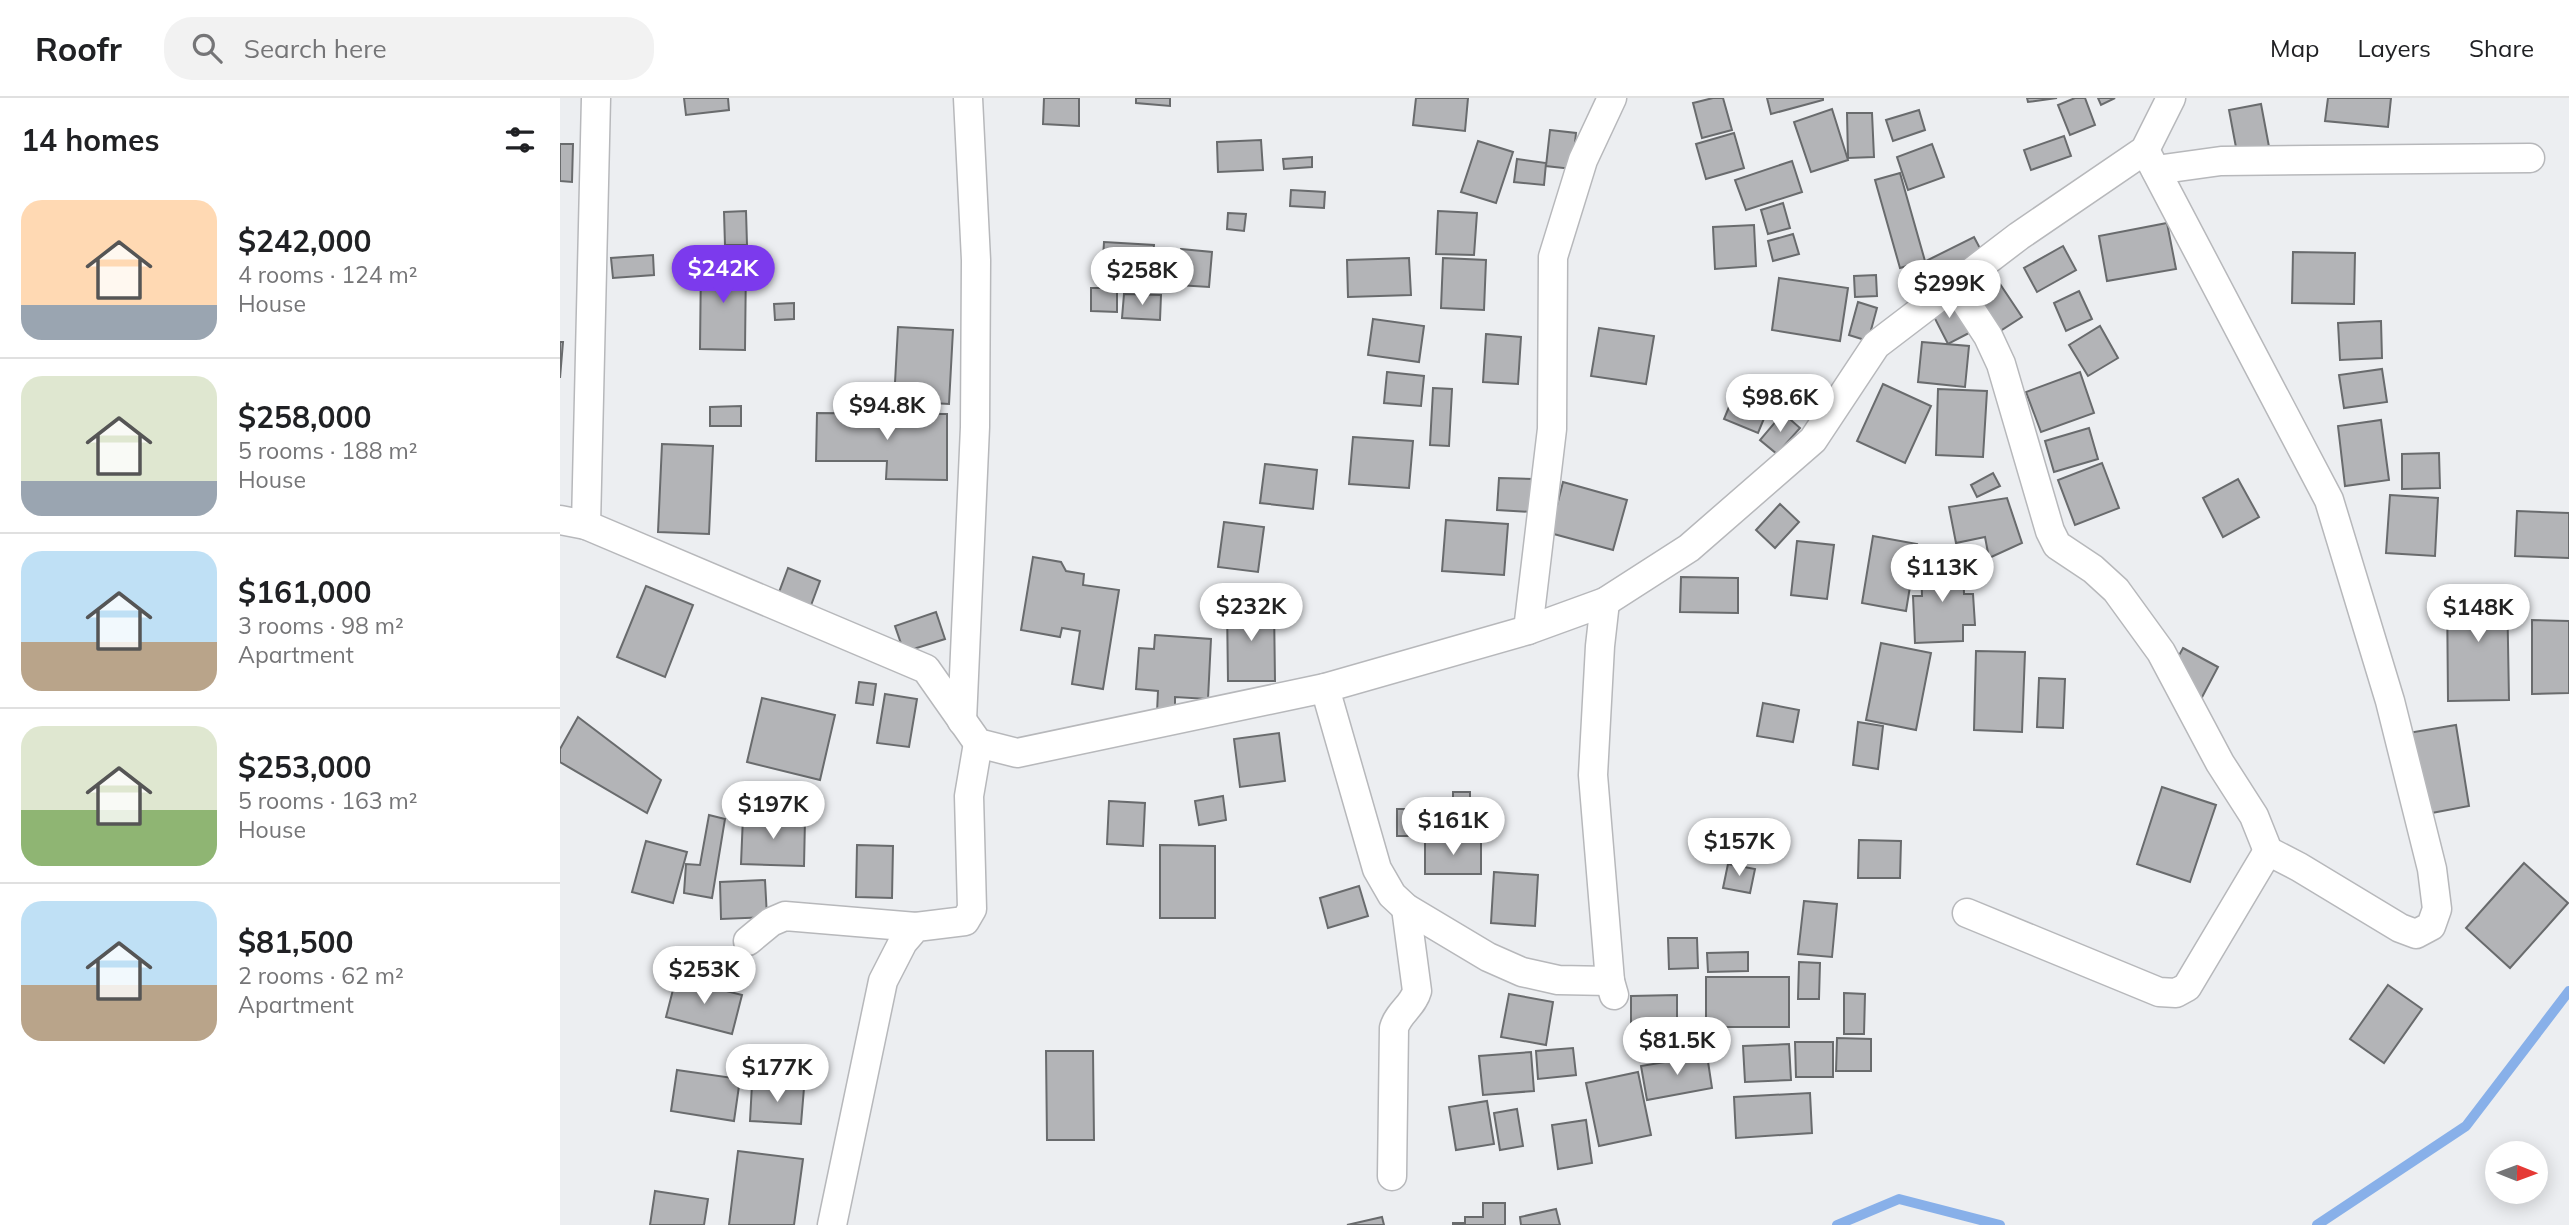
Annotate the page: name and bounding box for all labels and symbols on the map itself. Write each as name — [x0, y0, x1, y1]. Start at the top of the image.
pin: $242K — [674, 246, 772, 305]
pin: $258K — [1093, 248, 1191, 307]
pin: $299K — [1900, 260, 1998, 320]
pin: $98.6K — [1723, 374, 1837, 434]
pin: $94.8K — [830, 382, 944, 442]
pin: $113K — [1893, 545, 1991, 604]
pin: $232K — [1202, 584, 1300, 643]
pin: $148K — [2429, 584, 2527, 644]
pin: $197K — [724, 782, 822, 841]
pin: $161K — [1404, 798, 1502, 857]
pin: $157K — [1690, 818, 1788, 878]
pin: $253K — [655, 946, 753, 1006]
pin: $81.5K — [1620, 1018, 1734, 1077]
pin: $177K — [728, 1044, 826, 1104]
north arrow — [2485, 1141, 2548, 1204]

